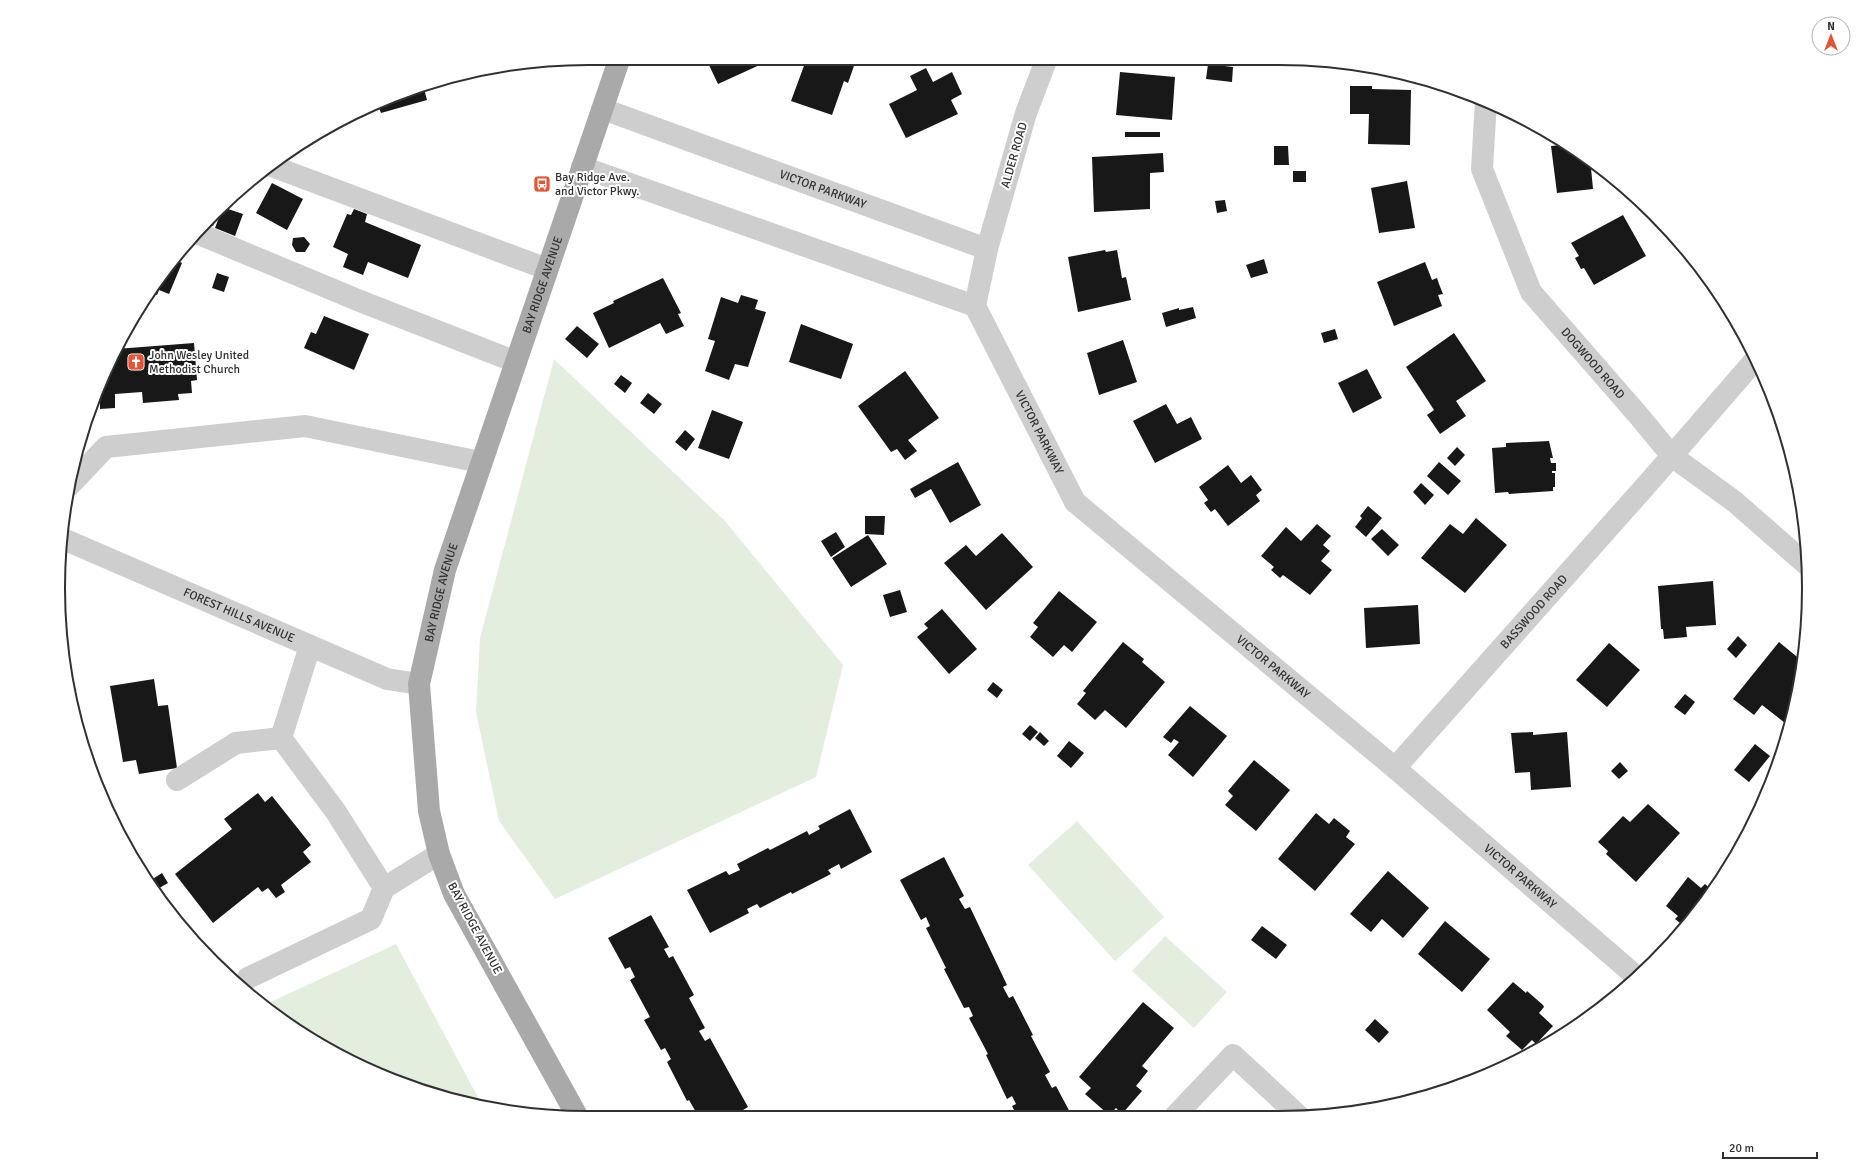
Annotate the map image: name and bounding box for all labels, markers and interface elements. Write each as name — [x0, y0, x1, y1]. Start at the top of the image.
north arrow — [1811, 16, 1851, 56]
text: N — [1827, 20, 1835, 33]
street label: ALDER ROAD — [998, 120, 1031, 190]
street label: VICTOR PARKWAY — [777, 167, 868, 212]
place label: Bay Ridge Ave. and Victor Pkwy. — [555, 170, 639, 199]
bus stop icon: Bay Ridge Ave. and Victor Pkwy. — [532, 174, 552, 194]
street label: BAY RIDGE AVENUE — [519, 234, 566, 336]
street label: DOGWOOD ROAD — [1558, 325, 1628, 402]
place label: John Wesley United Methodist Church — [149, 348, 249, 377]
church icon: John Wesley United Methodist Church — [126, 352, 146, 372]
street label: VICTOR PARKWAY — [1012, 388, 1066, 477]
street label: BAY RIDGE AVENUE — [422, 541, 462, 644]
street label: BASSWOOD ROAD — [1497, 572, 1571, 652]
street label: FOREST HILLS AVENUE — [181, 585, 297, 646]
street label: VICTOR PARKWAY — [1233, 632, 1313, 702]
street label: VICTOR PARKWAY — [1481, 841, 1560, 912]
street label: BAY RIDGE AVENUE — [444, 880, 505, 977]
scale bar — [1723, 1134, 1817, 1160]
text: 20 m — [1729, 1141, 1754, 1156]

